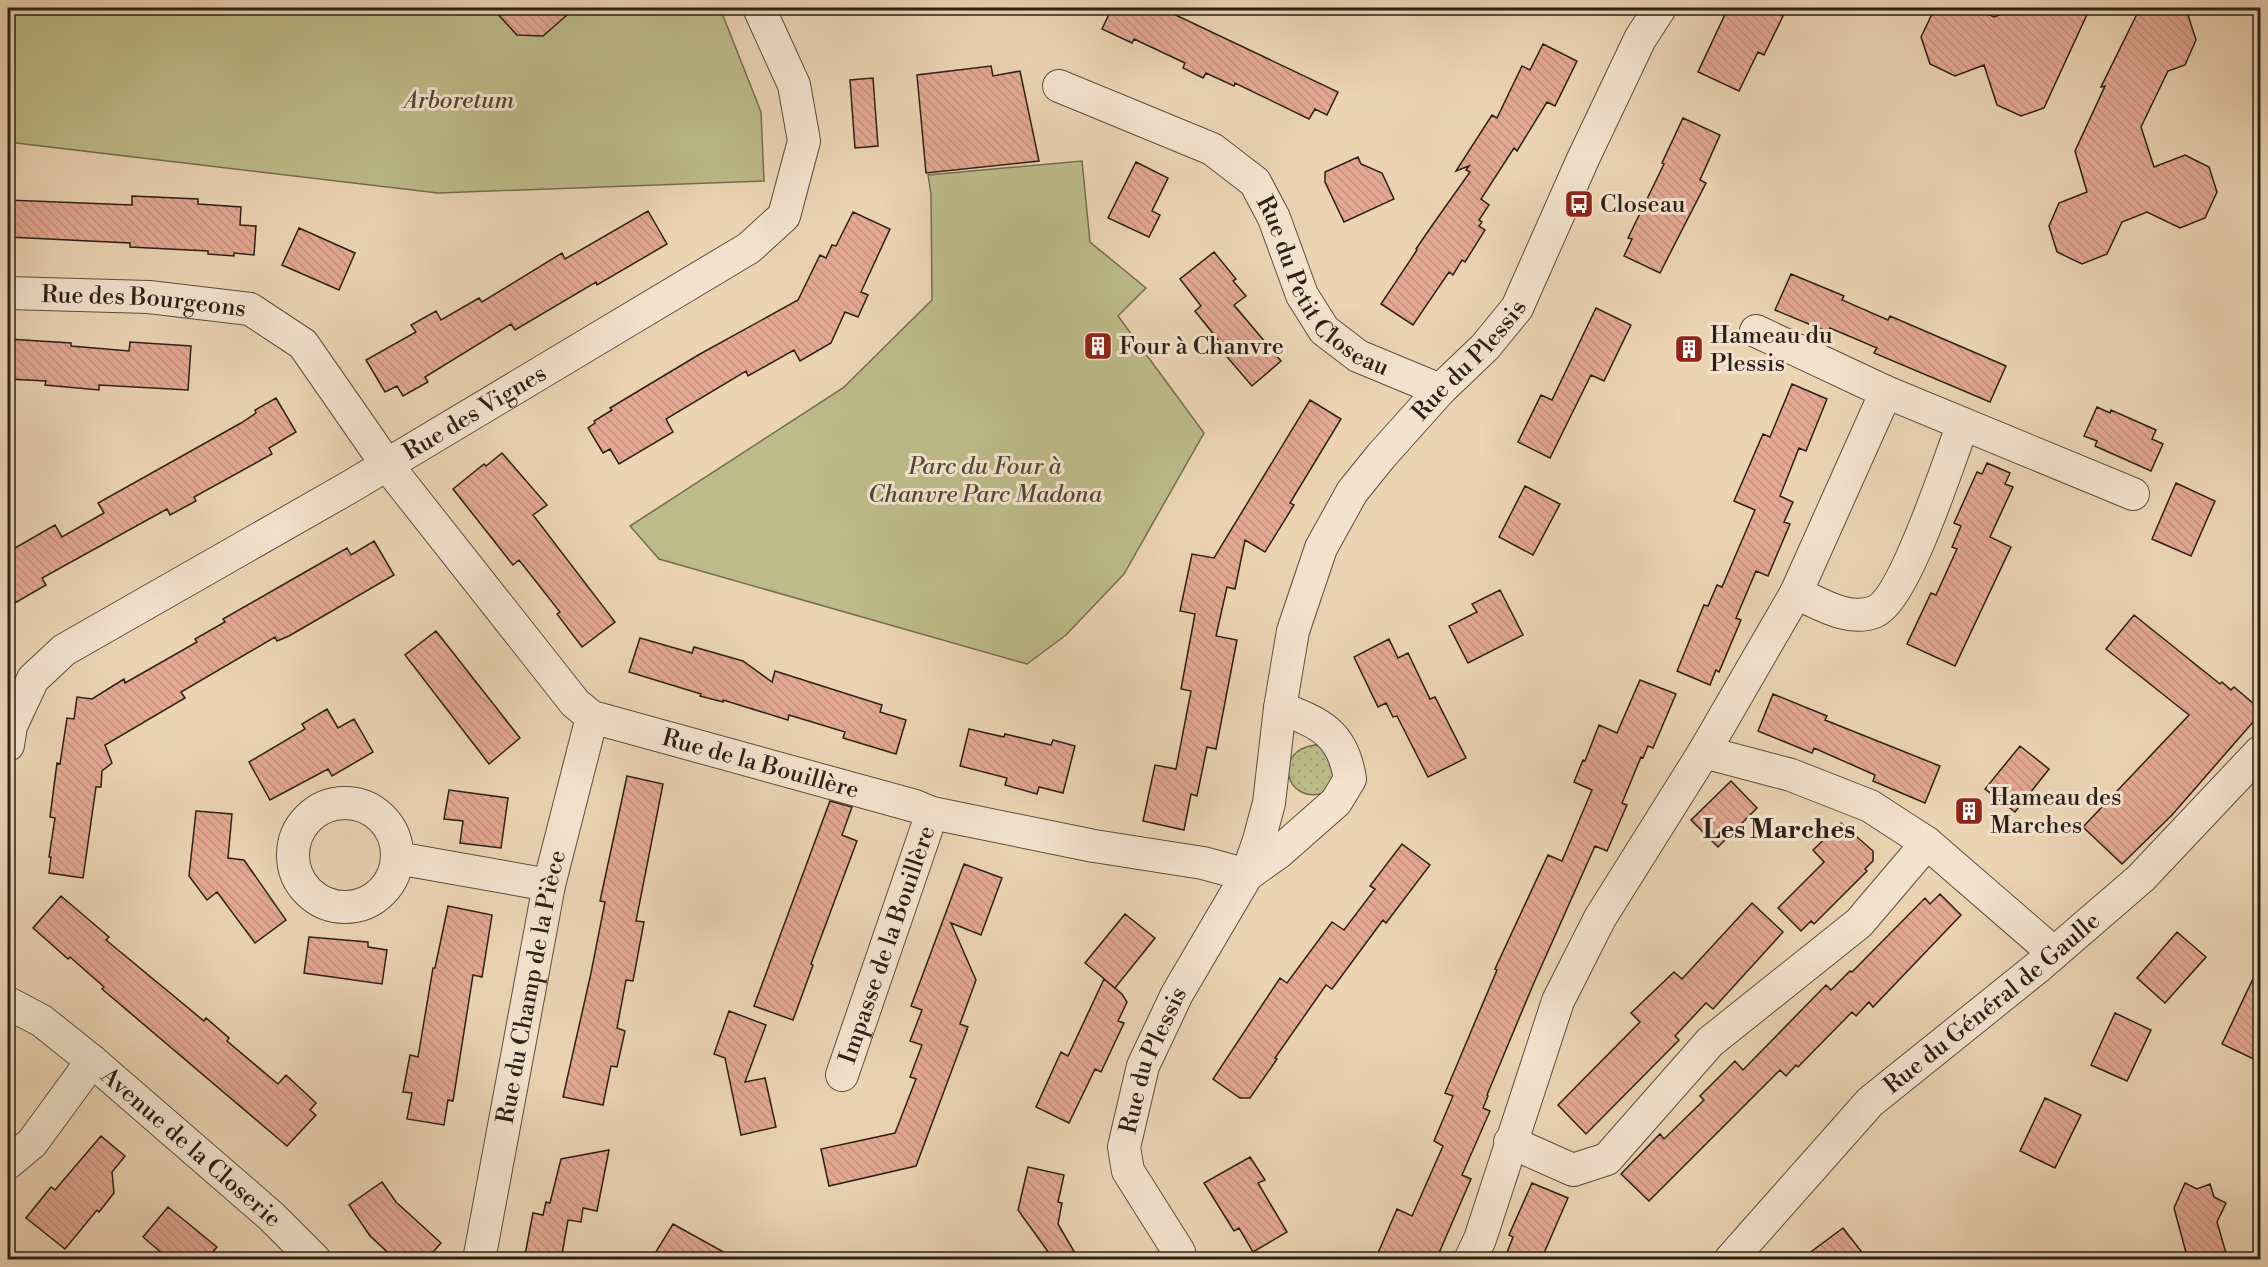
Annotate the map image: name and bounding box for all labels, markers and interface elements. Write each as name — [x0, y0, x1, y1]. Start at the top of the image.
park label: Arboretum — [401, 86, 515, 116]
bus stop icon: Closeau — [1563, 188, 1595, 220]
place label: Closeau — [1600, 190, 1686, 220]
street label: Rue du Petit Closeau — [1249, 191, 1394, 383]
street label: Rue des Bourgeons — [41, 280, 248, 324]
street label: Rue du Plessis — [1406, 297, 1534, 427]
place label: Hameau du Plessis — [1710, 321, 1833, 379]
building icon: Four à Chanvre — [1082, 330, 1114, 362]
place label: Four à Chanvre — [1119, 332, 1284, 362]
building icon: Hameau du Plessis — [1673, 333, 1705, 365]
street label: Rue des Vignes — [398, 359, 552, 468]
park label: Parc du Four à Chanvre Parc Madona — [868, 452, 1103, 510]
street label: Rue de la Bouillère — [659, 723, 862, 806]
place label: Hameau des Marches — [1990, 783, 2122, 841]
building icon: Hameau des Marches — [1953, 795, 1985, 827]
district label: Les Marches — [1703, 814, 1855, 846]
street label: Impasse de la Bouillère — [833, 822, 943, 1068]
street label: Rue du Champ de la Pièce — [491, 847, 573, 1126]
street label: Rue du Général de Gaulle — [1878, 906, 2107, 1101]
street label: Rue du Plessis — [1114, 981, 1194, 1136]
street label: Avenue de la Closerie — [93, 1061, 288, 1234]

